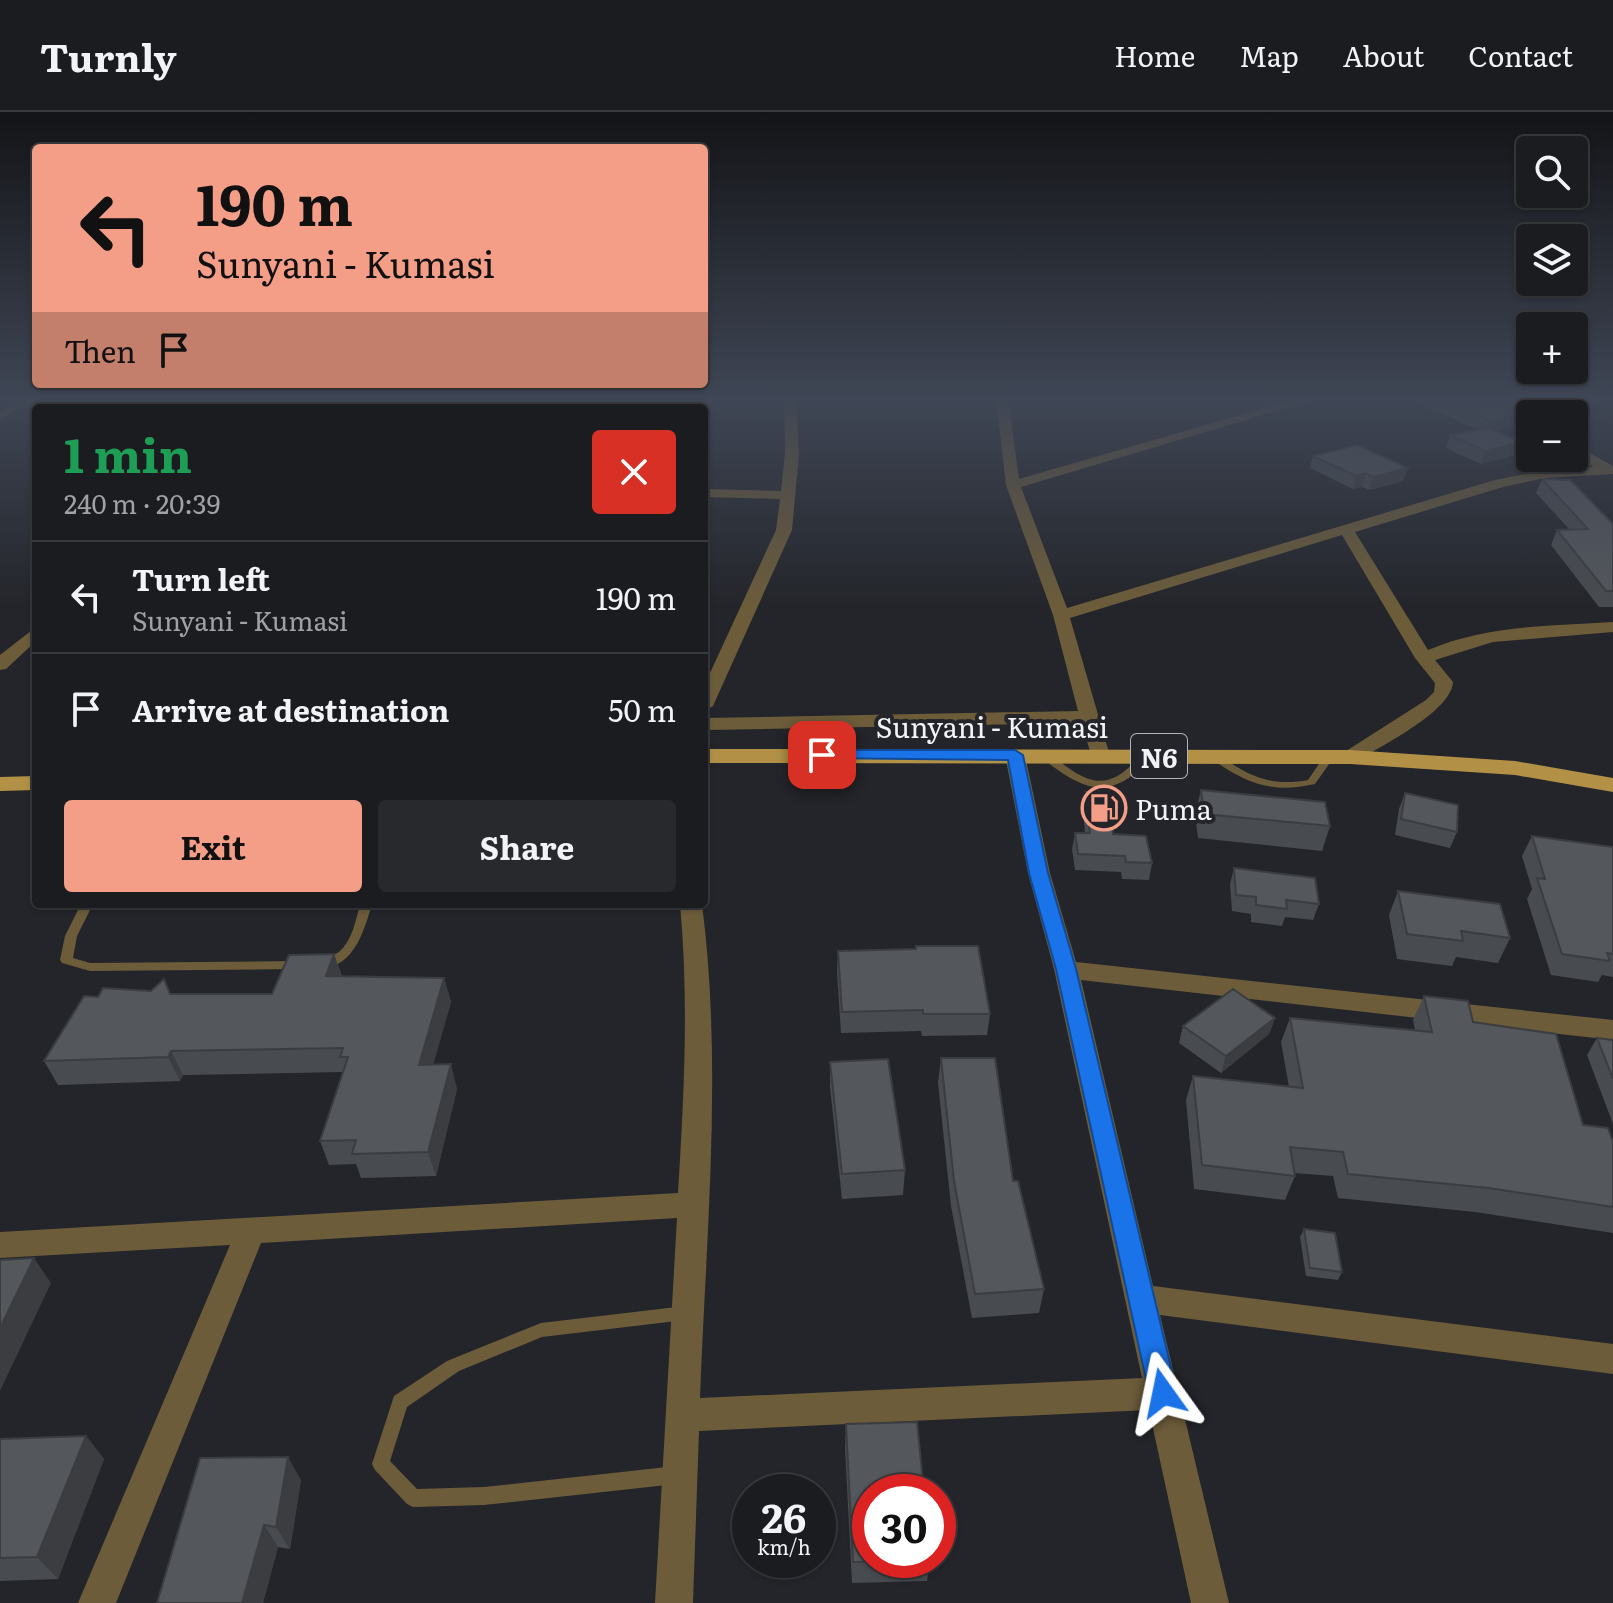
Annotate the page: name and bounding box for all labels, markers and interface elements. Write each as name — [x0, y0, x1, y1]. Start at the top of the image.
text: Turnly — [40, 27, 177, 84]
text: Home — [1114, 34, 1195, 76]
text: Map — [1239, 34, 1299, 76]
text: About — [1343, 34, 1424, 76]
text: Contact — [1468, 34, 1573, 76]
map controls — [1516, 136, 1588, 472]
button: search — [1516, 136, 1588, 208]
text: 190 m — [196, 160, 353, 243]
icon: left — [64, 176, 168, 280]
button: layers — [1516, 224, 1588, 296]
text: Sunyani - Kumasi — [196, 236, 495, 289]
button: + — [1516, 312, 1588, 384]
text: Then — [64, 328, 136, 372]
icon: arrive — [152, 328, 196, 372]
button: − — [1516, 400, 1588, 472]
text: 1 min — [64, 417, 192, 488]
button: close — [592, 430, 676, 514]
text: 240 m · 20:39 — [64, 483, 220, 522]
text: Turn left — [132, 556, 270, 600]
icon: left — [64, 575, 108, 619]
text: 190 m — [596, 575, 676, 619]
text: Sunyani - Kumasi — [132, 600, 348, 639]
icon: arrive — [64, 687, 108, 731]
text: Arrive at destination — [132, 687, 449, 731]
text: 50 m — [608, 687, 676, 731]
street label: Sunyani - Kumasi — [876, 705, 1108, 747]
pin — [788, 721, 856, 789]
icon: arrive — [800, 733, 844, 777]
road number: N6 — [1131, 734, 1187, 778]
fuel station icon: Puma — [1080, 784, 1128, 832]
place label: Puma — [1135, 787, 1212, 829]
button: Exit — [64, 800, 362, 892]
button: Share — [378, 800, 676, 892]
position arrow — [1121, 1351, 1205, 1435]
speed limit sign: 30 — [852, 1474, 956, 1578]
text: 26 — [762, 1486, 806, 1545]
text: km/h — [757, 1531, 811, 1561]

